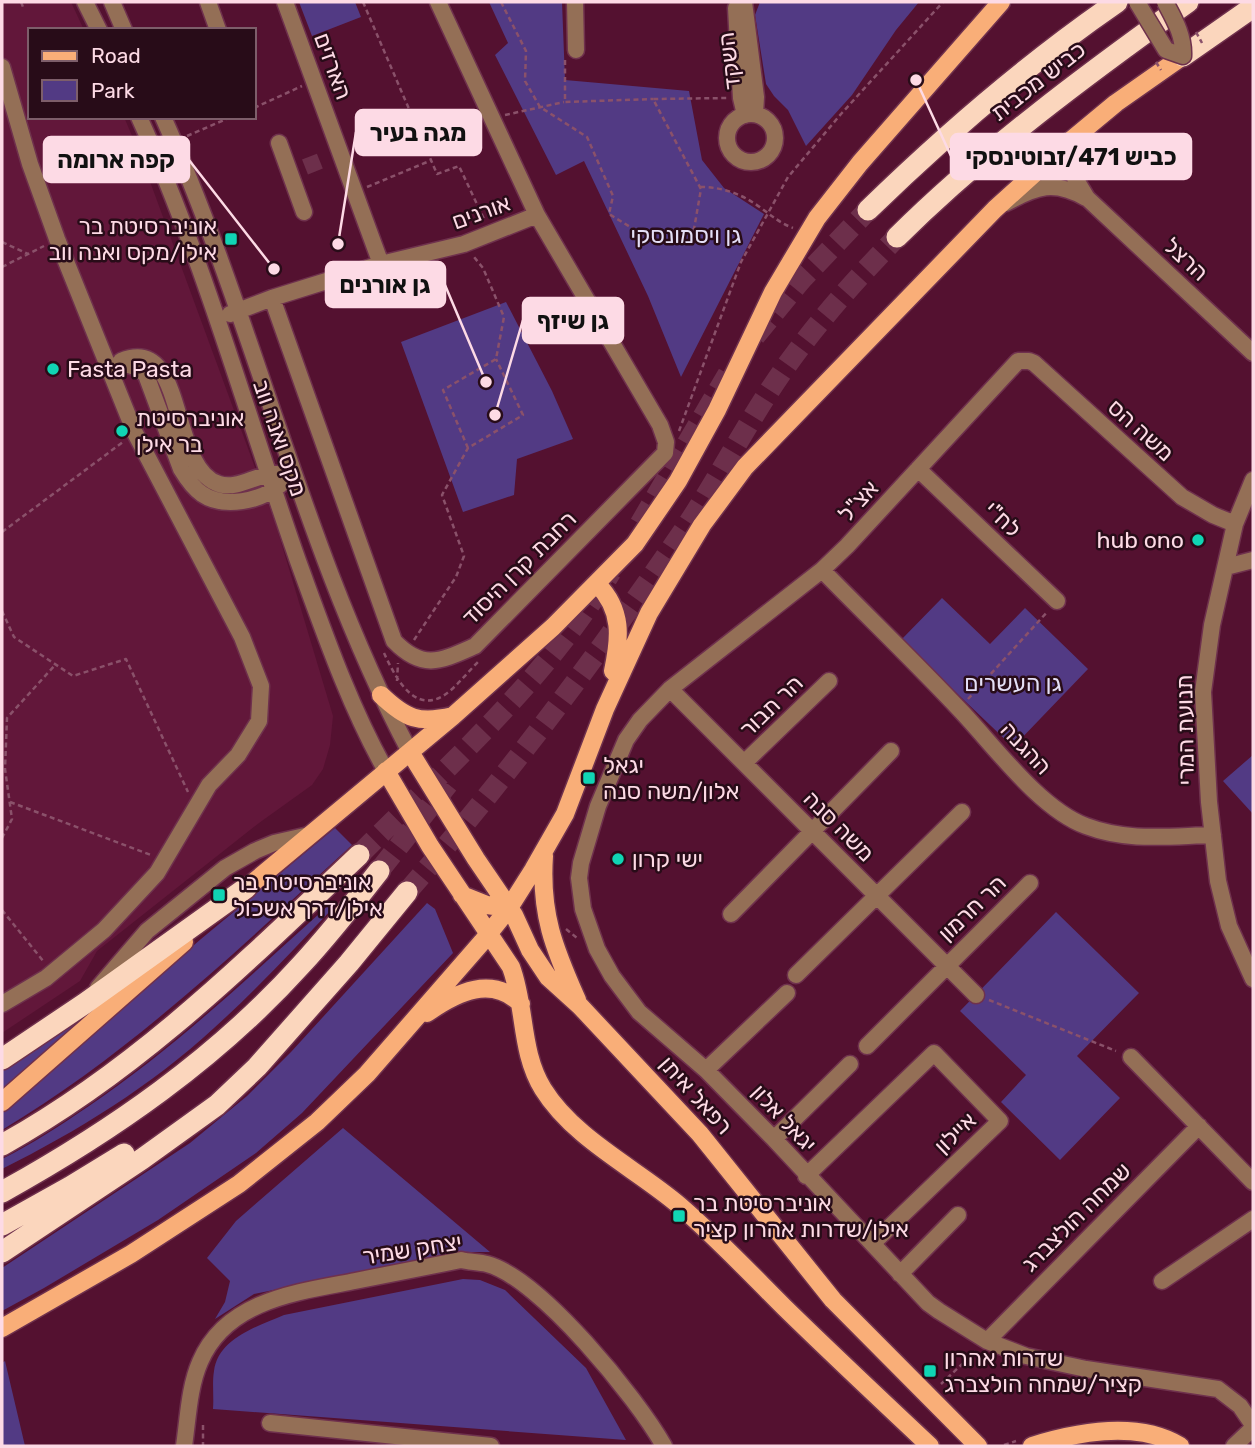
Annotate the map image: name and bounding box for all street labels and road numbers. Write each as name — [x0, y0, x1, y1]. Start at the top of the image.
street label: הארזים — [308, 29, 358, 103]
street label: השקד — [712, 31, 746, 91]
street label: כביש מכבית — [985, 35, 1091, 127]
street label: אורנים — [448, 189, 514, 235]
street label: הרצל — [1158, 231, 1214, 287]
street label: מקס ואנה ווב — [247, 376, 313, 500]
street label: משה הס — [1102, 393, 1180, 467]
street label: אצ"ל — [832, 474, 884, 528]
street label: לח"י — [979, 495, 1027, 543]
street label: רחבת קרן היסוד — [456, 505, 582, 631]
street label: הר תבור — [733, 669, 809, 743]
street label: תנועת המרי — [1170, 674, 1200, 786]
street label: ההגנה — [995, 716, 1057, 780]
street label: משה סנה — [798, 785, 880, 867]
street label: הר חרמון — [932, 869, 1012, 947]
street label: רפאל איתן — [654, 1050, 738, 1140]
street label: יגאל אלון — [746, 1078, 822, 1158]
street label: איילון — [928, 1106, 982, 1160]
street label: שמחה הולצברג — [1015, 1156, 1137, 1278]
street label: יצחק שמיר — [360, 1227, 464, 1271]

